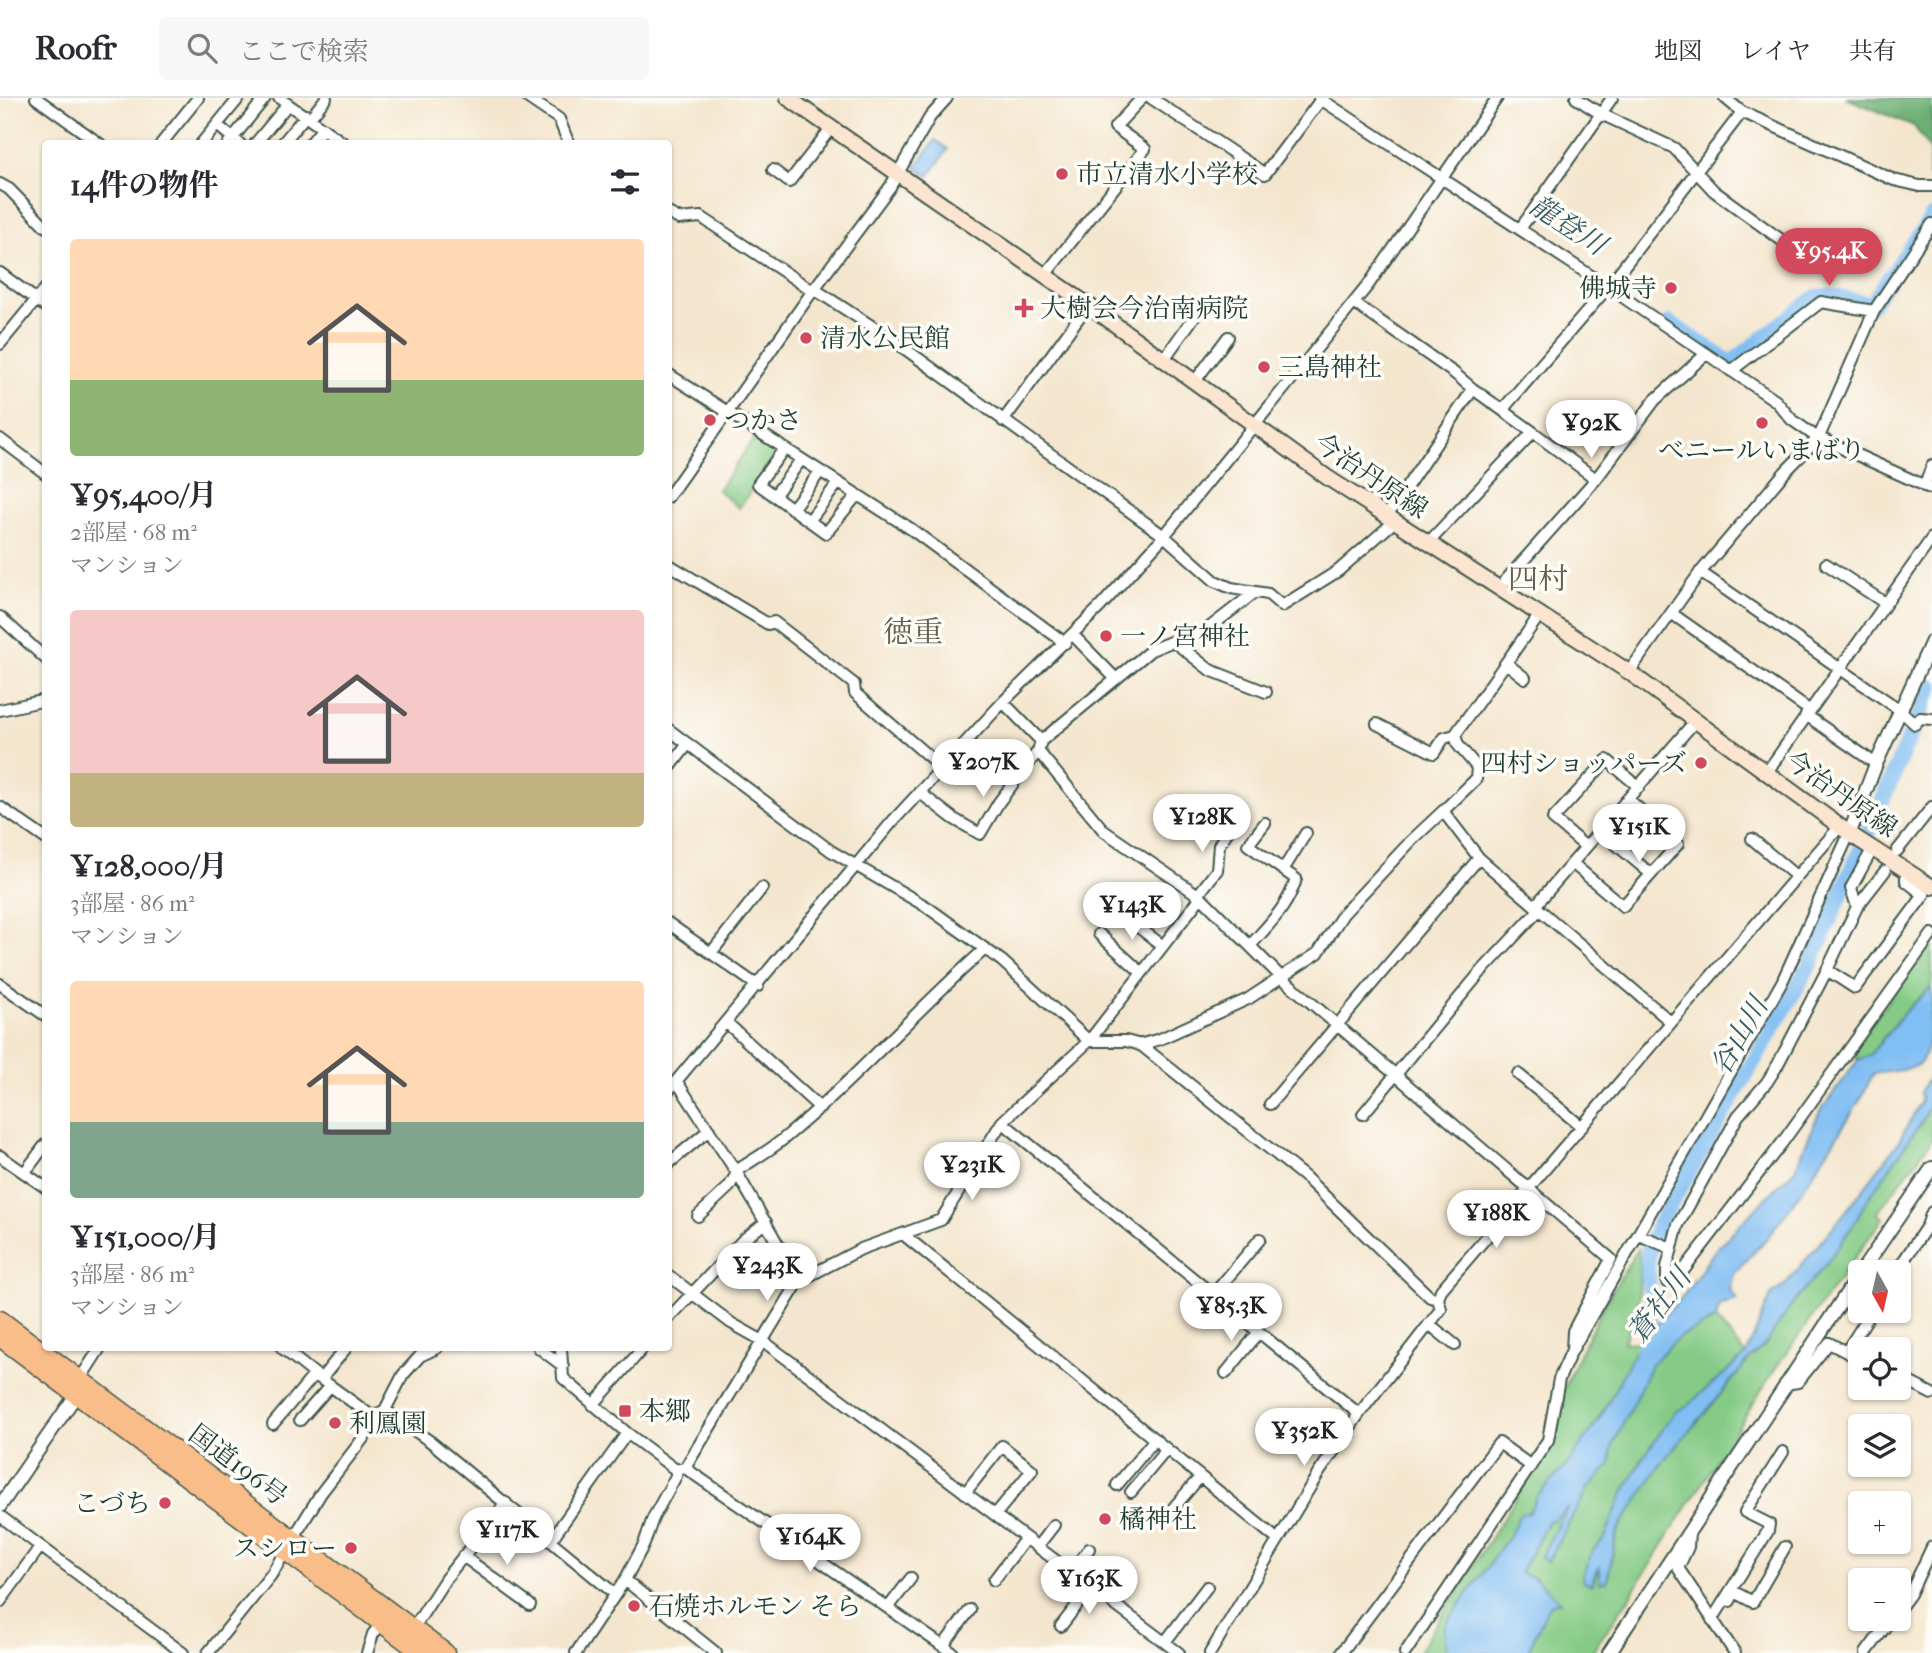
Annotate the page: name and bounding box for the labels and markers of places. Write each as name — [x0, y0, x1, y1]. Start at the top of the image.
place label: 市立清水小学校 — [1076, 159, 1258, 190]
marker: 市立清水小学校 — [1054, 166, 1070, 182]
pin: ¥95.4K — [1772, 228, 1886, 288]
place label: 佛城寺 — [1579, 273, 1657, 304]
marker: 佛城寺 — [1663, 280, 1679, 296]
place label: 大樹会今治南病院 — [1040, 293, 1248, 324]
marker: 大樹会今治南病院 — [1014, 298, 1034, 318]
place label: 清水公民館 — [820, 323, 950, 354]
marker: 清水公民館 — [798, 330, 814, 346]
place label: 三島神社 — [1278, 352, 1382, 383]
marker: 三島神社 — [1256, 359, 1272, 375]
pin: ¥92K — [1550, 400, 1632, 460]
place label: つかさ — [724, 405, 802, 436]
marker: つかさ — [702, 412, 718, 428]
marker: べニールいまばり — [1754, 415, 1770, 431]
place label: べニールいまばり — [1658, 435, 1866, 466]
place label: 一ノ宮神社 — [1120, 621, 1250, 652]
marker: 一ノ宮神社 — [1098, 628, 1114, 644]
pin: ¥207K — [934, 740, 1032, 799]
place label: 四村ショッパーズ — [1481, 748, 1687, 779]
marker: 四村ショッパーズ — [1693, 755, 1709, 771]
pin: ¥128K — [1153, 794, 1251, 854]
pin: ¥151K — [1590, 804, 1688, 864]
pin: ¥143K — [1083, 882, 1181, 942]
pin: ¥231K — [923, 1142, 1021, 1202]
pin: ¥188K — [1447, 1190, 1545, 1250]
pin: ¥243K — [718, 1244, 816, 1303]
pin: ¥85.3K — [1174, 1284, 1288, 1343]
place label: 本郷 — [639, 1396, 691, 1427]
marker: 本郷 — [617, 1403, 633, 1419]
place label: 利鳳園 — [349, 1408, 427, 1439]
pin: ¥352K — [1255, 1408, 1353, 1468]
marker: 利鳳園 — [327, 1415, 343, 1431]
place label: こづち — [74, 1488, 151, 1519]
marker: こづち — [157, 1495, 173, 1511]
place label: 橘神社 — [1119, 1504, 1197, 1535]
pin: ¥117K — [458, 1508, 556, 1567]
marker: 橘神社 — [1097, 1511, 1113, 1527]
pin: ¥164K — [761, 1514, 859, 1574]
place label: スシロー — [233, 1533, 337, 1564]
marker: スシロー — [343, 1540, 359, 1556]
pin: ¥163K — [1040, 1556, 1138, 1616]
place label: 石焼ホルモン そら — [648, 1591, 862, 1622]
marker: 石焼ホルモン そら — [626, 1598, 642, 1614]

